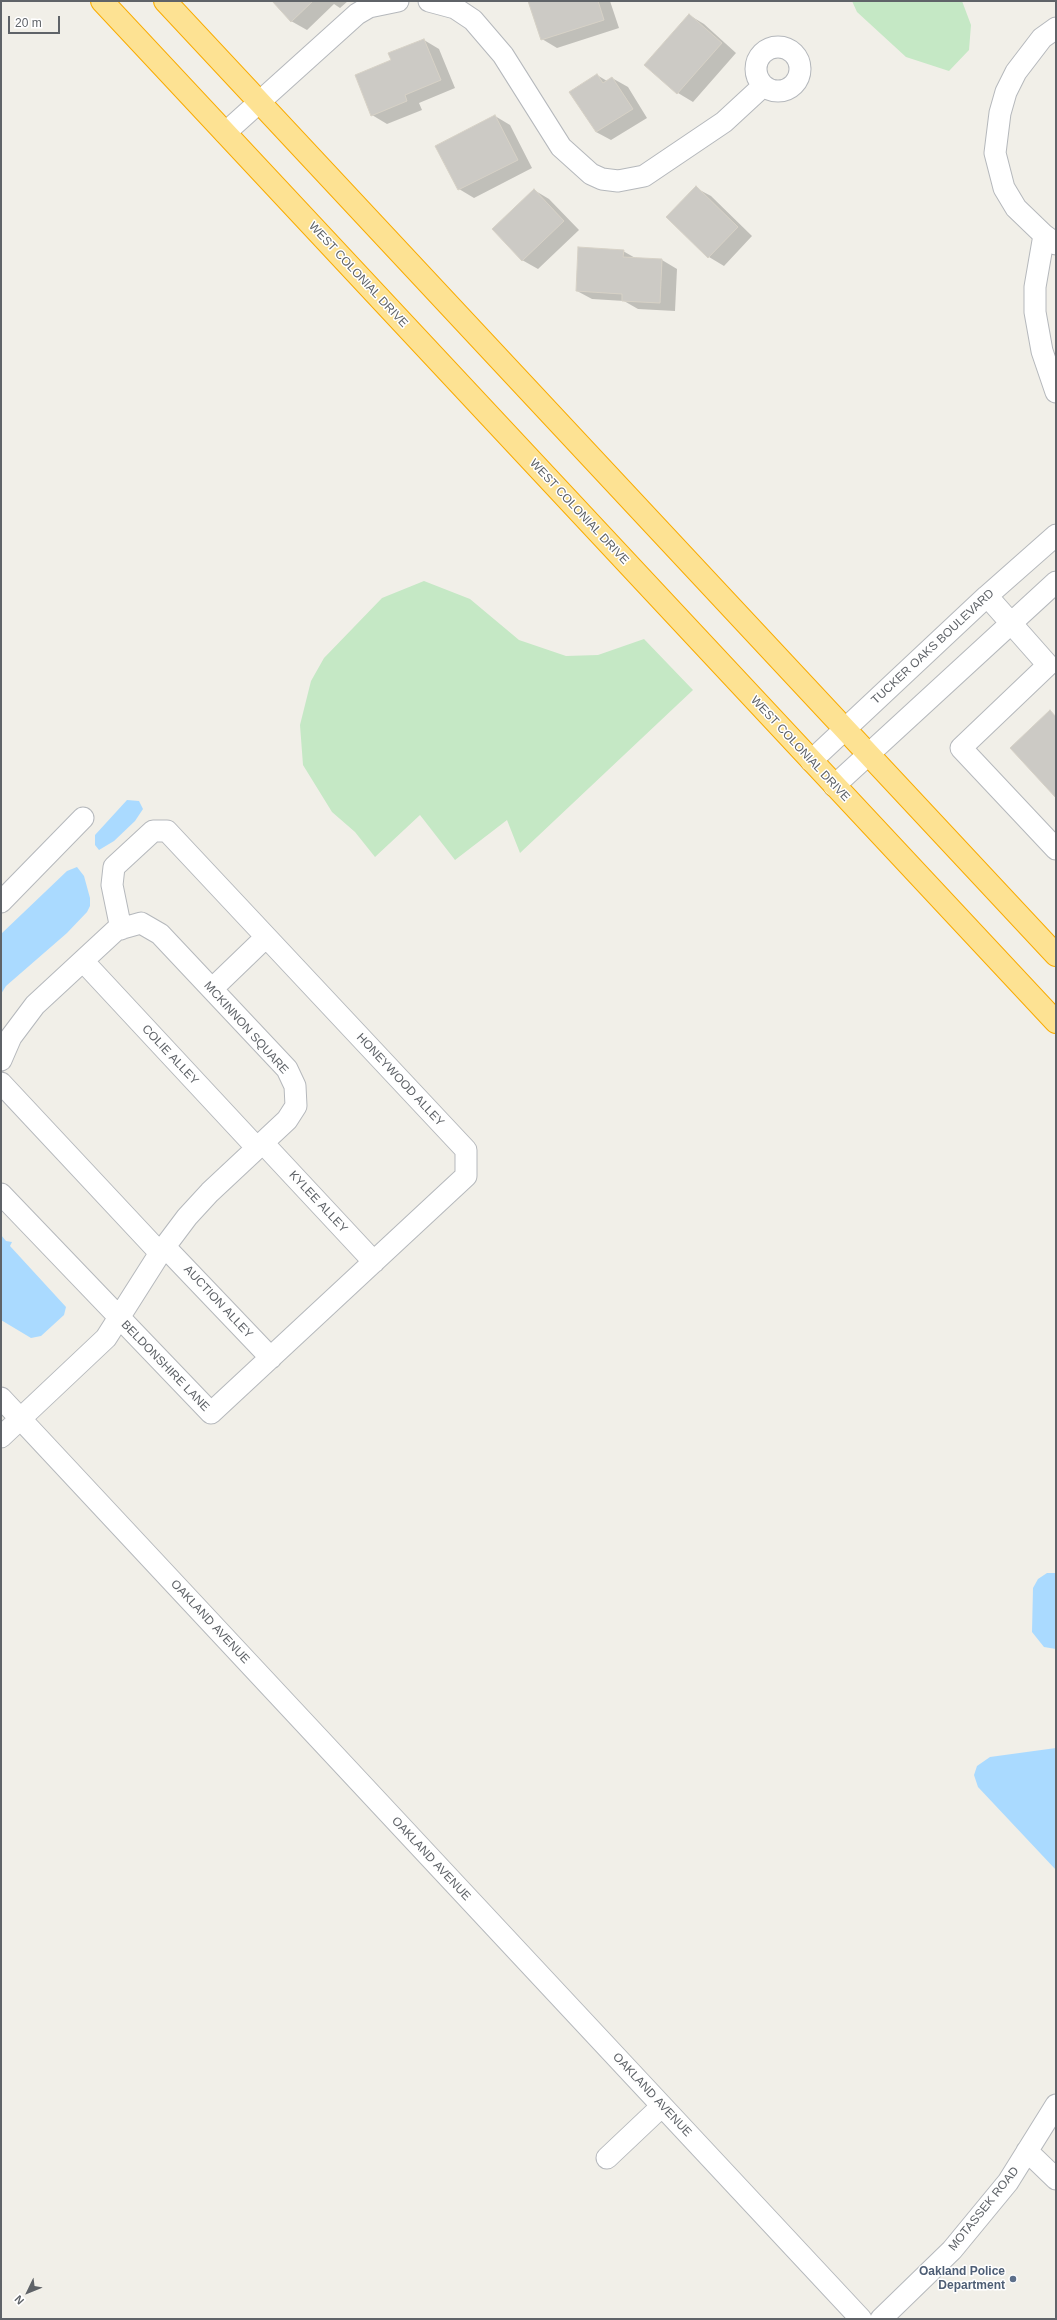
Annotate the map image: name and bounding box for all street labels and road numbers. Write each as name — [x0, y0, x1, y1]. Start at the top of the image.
street label: WEST COLONIAL DRIVE — [305, 219, 411, 331]
street label: WEST COLONIAL DRIVE — [526, 456, 632, 568]
street label: TUCKER OAKS BOULEVARD — [869, 586, 997, 708]
street label: WEST COLONIAL DRIVE — [747, 693, 853, 805]
street label: MCKINNON SQUARE — [201, 979, 291, 1077]
street label: COLIE ALLEY — [139, 1022, 201, 1088]
street label: HONEYWOOD ALLEY — [353, 1030, 447, 1130]
street label: KYLEE ALLEY — [286, 1168, 350, 1236]
street label: AUCTION ALLEY — [180, 1262, 256, 1342]
street label: BELDONSHIRE LANE — [118, 1318, 212, 1414]
street label: OAKLAND AVENUE — [168, 1577, 252, 1667]
street label: OAKLAND AVENUE — [389, 1814, 473, 1904]
street label: OAKLAND AVENUE — [610, 2050, 694, 2140]
street label: MOTASSEK ROAD — [946, 2164, 1022, 2254]

